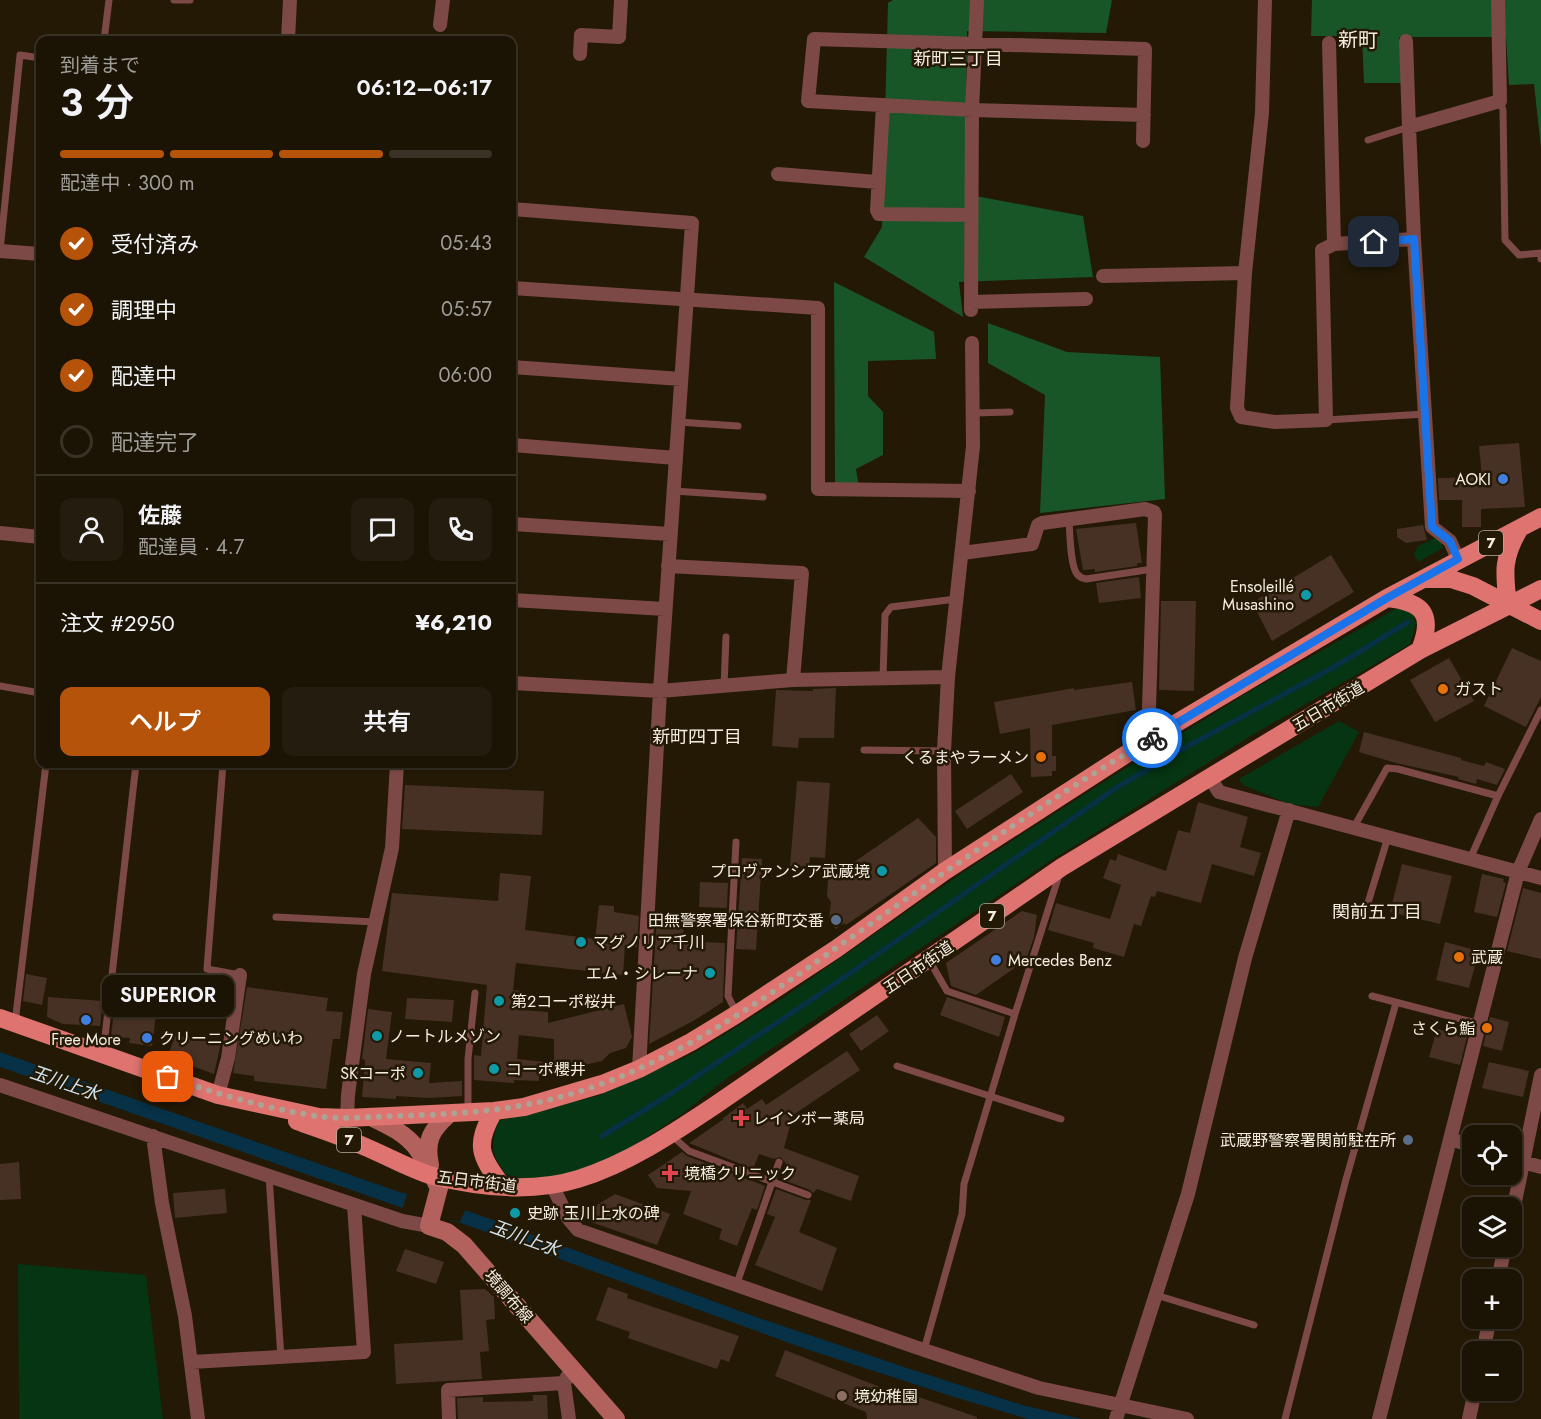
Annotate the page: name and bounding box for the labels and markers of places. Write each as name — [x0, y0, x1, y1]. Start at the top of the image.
pin — [1348, 216, 1399, 267]
place label: AOKI — [1455, 468, 1491, 491]
marker: AOKI — [1496, 472, 1510, 486]
place label: Ensoleillé Musashino — [1222, 575, 1294, 616]
marker: Ensoleillé Musashino — [1299, 588, 1313, 602]
place label: ガスト — [1455, 678, 1503, 701]
marker: ガスト — [1436, 682, 1450, 696]
place label: くるまやラーメン — [902, 746, 1029, 769]
marker: くるまやラーメン — [1034, 750, 1048, 764]
place label: プロヴァンシア武蔵境 — [710, 860, 870, 883]
marker: プロヴァンシア武蔵境 — [875, 864, 889, 878]
place label: 田無警察署保谷新町交番 — [648, 909, 824, 932]
marker: 田無警察署保谷新町交番 — [829, 913, 843, 927]
place label: マグノリア千川 — [593, 931, 705, 954]
marker: マグノリア千川 — [574, 935, 588, 949]
place label: 武蔵 — [1471, 946, 1503, 969]
place label: Mercedes Benz — [1008, 949, 1113, 972]
marker: 武蔵 — [1452, 950, 1466, 964]
marker: Mercedes Benz — [989, 953, 1003, 967]
place label: エム・シレーナ — [586, 962, 698, 985]
marker: エム・シレーナ — [703, 966, 717, 980]
callout: SUPERIOR — [102, 975, 234, 1017]
place label: 第２コーポ桜井 — [511, 990, 616, 1013]
marker: 第２コーポ桜井 — [492, 994, 506, 1008]
marker: Free More — [79, 1013, 93, 1027]
place label: さくら鮨 — [1411, 1017, 1475, 1040]
marker: さくら鮨 — [1480, 1021, 1494, 1035]
place label: ノートルメゾン — [389, 1025, 501, 1048]
place label: クリーニングめいわ — [159, 1027, 303, 1050]
place label: Free More — [51, 1028, 121, 1051]
marker: ノートルメゾン — [370, 1029, 384, 1043]
marker: クリーニングめいわ — [140, 1031, 154, 1045]
pin — [142, 1051, 193, 1102]
place label: コーポ櫻井 — [506, 1058, 586, 1081]
place label: SKコーポ — [340, 1062, 406, 1085]
marker: コーポ櫻井 — [487, 1062, 501, 1076]
marker: SKコーポ — [411, 1066, 425, 1080]
place label: レインボー薬局 — [753, 1107, 865, 1130]
marker: レインボー薬局 — [734, 1111, 748, 1125]
place label: 武蔵野警察署関前駐在所 — [1220, 1129, 1396, 1152]
marker: 武蔵野警察署関前駐在所 — [1401, 1133, 1415, 1147]
place label: 境橋クリニック — [684, 1162, 796, 1185]
marker: 境橋クリニック — [661, 1164, 679, 1182]
place label: 史跡 玉川上水の碑 — [527, 1202, 660, 1225]
marker: 史跡 玉川上水の碑 — [508, 1206, 522, 1220]
place label: 境幼稚園 — [854, 1385, 918, 1408]
marker: 境幼稚園 — [835, 1389, 849, 1403]

